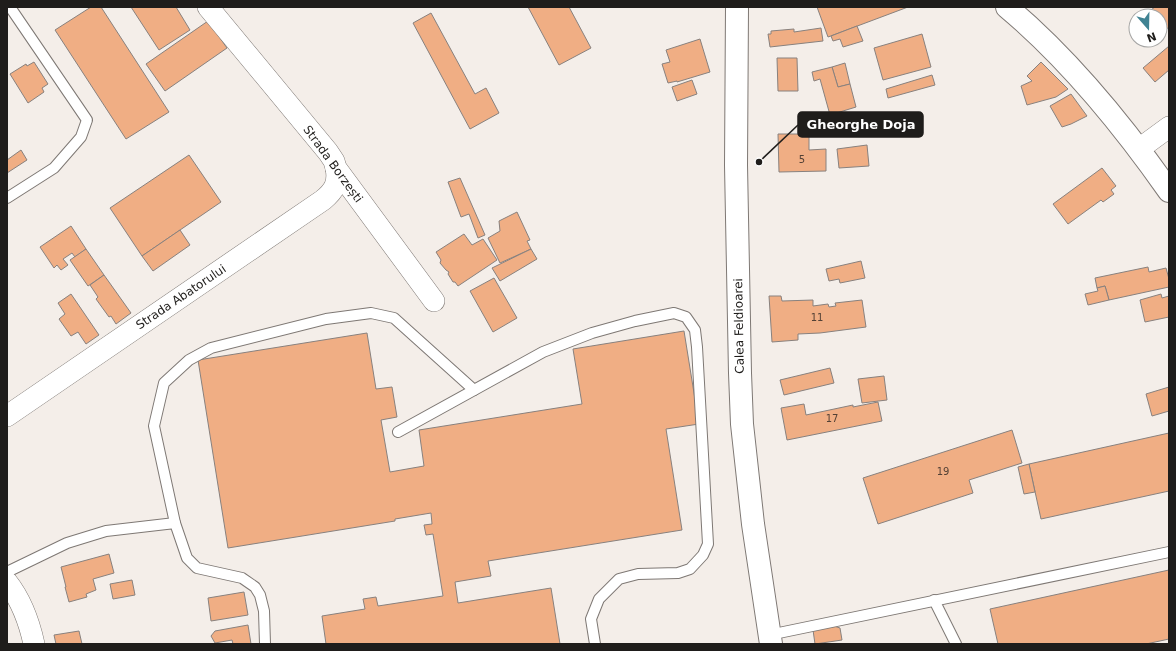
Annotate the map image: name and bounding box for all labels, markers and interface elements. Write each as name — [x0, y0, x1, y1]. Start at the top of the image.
north arrow — [1128, 8, 1168, 48]
text: N — [1145, 29, 1158, 45]
callout: Gheorghe Doja — [798, 112, 923, 137]
text: Gheorghe Doja — [807, 117, 915, 132]
street label: Strada Borzești — [300, 123, 366, 205]
house number: 5 — [799, 154, 805, 165]
street label: Strada Abatorului — [133, 262, 229, 332]
street label: Calea Feldioarei — [731, 278, 747, 374]
house number: 11 — [811, 312, 823, 323]
house number: 17 — [826, 413, 838, 424]
house number: 19 — [937, 466, 949, 477]

